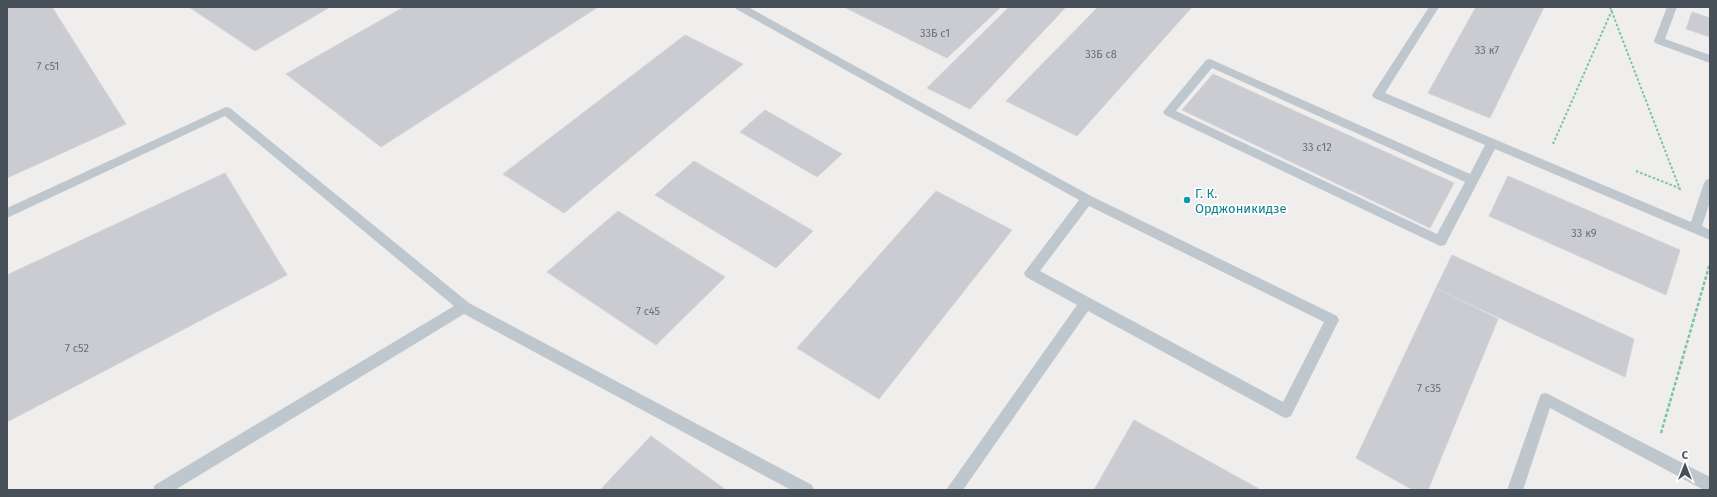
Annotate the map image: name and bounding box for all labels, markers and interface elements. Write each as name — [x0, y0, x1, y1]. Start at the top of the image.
house number: 33Б с1 — [920, 27, 950, 40]
house number: 33 к7 — [1475, 44, 1499, 57]
house number: 33Б с8 — [1085, 48, 1117, 61]
house number: 7 с51 — [37, 60, 59, 73]
house number: 33 с12 — [1302, 141, 1332, 154]
place label: Г. К. Орджоникидзе — [1195, 186, 1287, 216]
marker: Г. К. Орджоникидзе — [1182, 195, 1192, 205]
house number: 33 к9 — [1571, 227, 1597, 240]
house number: 7 с45 — [636, 305, 660, 318]
house number: 7 с52 — [65, 342, 89, 355]
house number: 7 с35 — [1417, 382, 1442, 395]
north arrow — [1665, 445, 1705, 485]
text: С — [1682, 449, 1689, 462]

